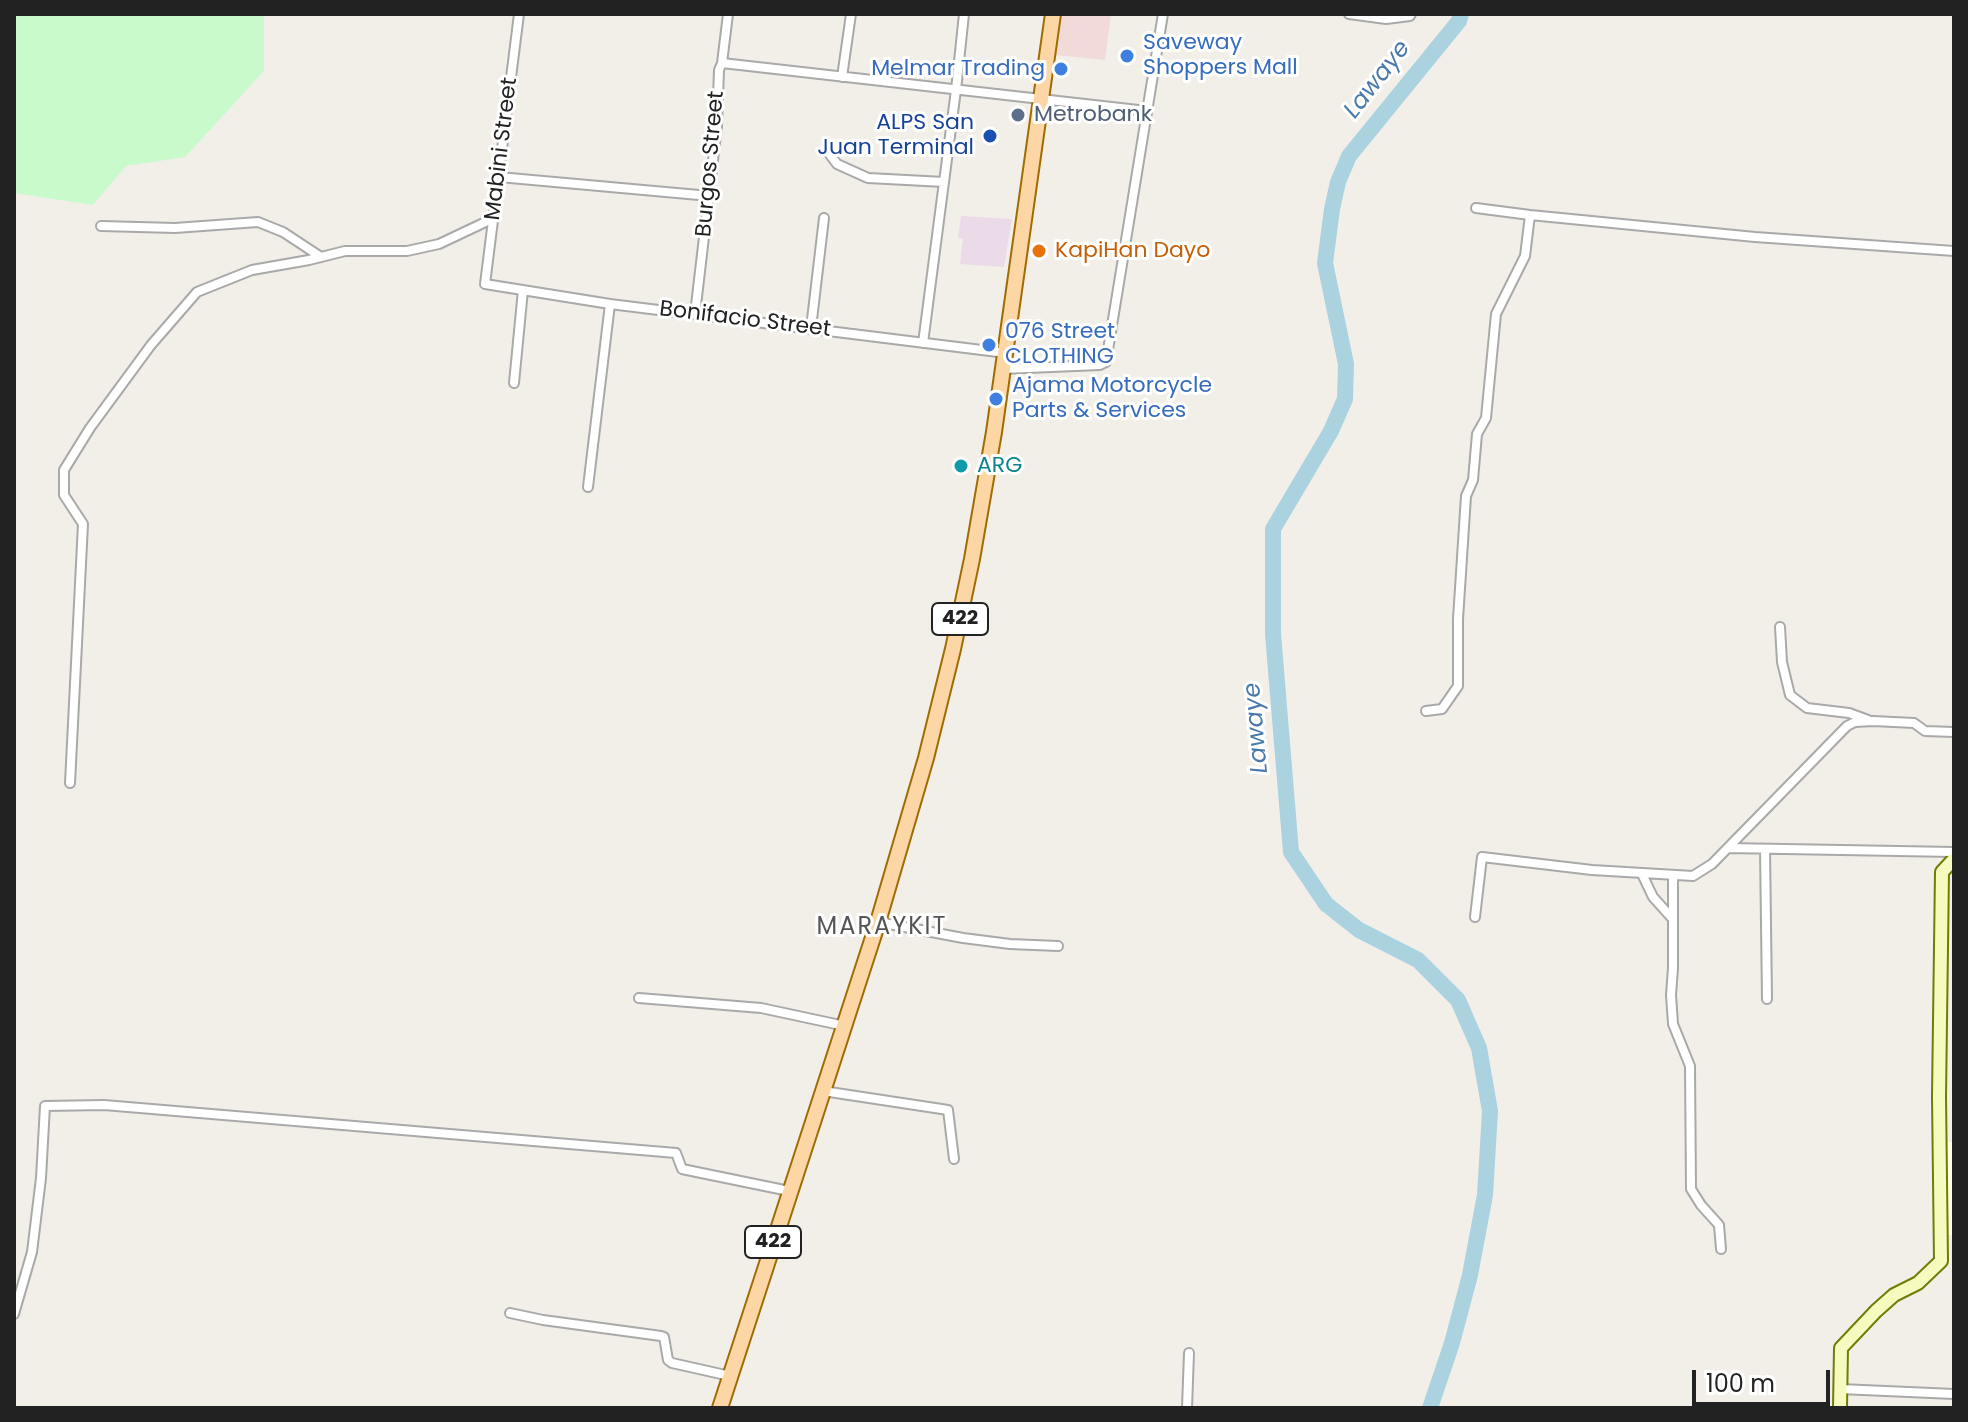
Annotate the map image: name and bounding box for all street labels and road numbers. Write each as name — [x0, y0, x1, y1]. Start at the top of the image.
street label: Mabini Street — [480, 76, 524, 222]
street label: Burgos Street — [691, 90, 731, 238]
street label: Bonifacio Street — [658, 296, 832, 344]
road number: 422 — [932, 603, 988, 635]
road number: 422 — [745, 1226, 801, 1258]

